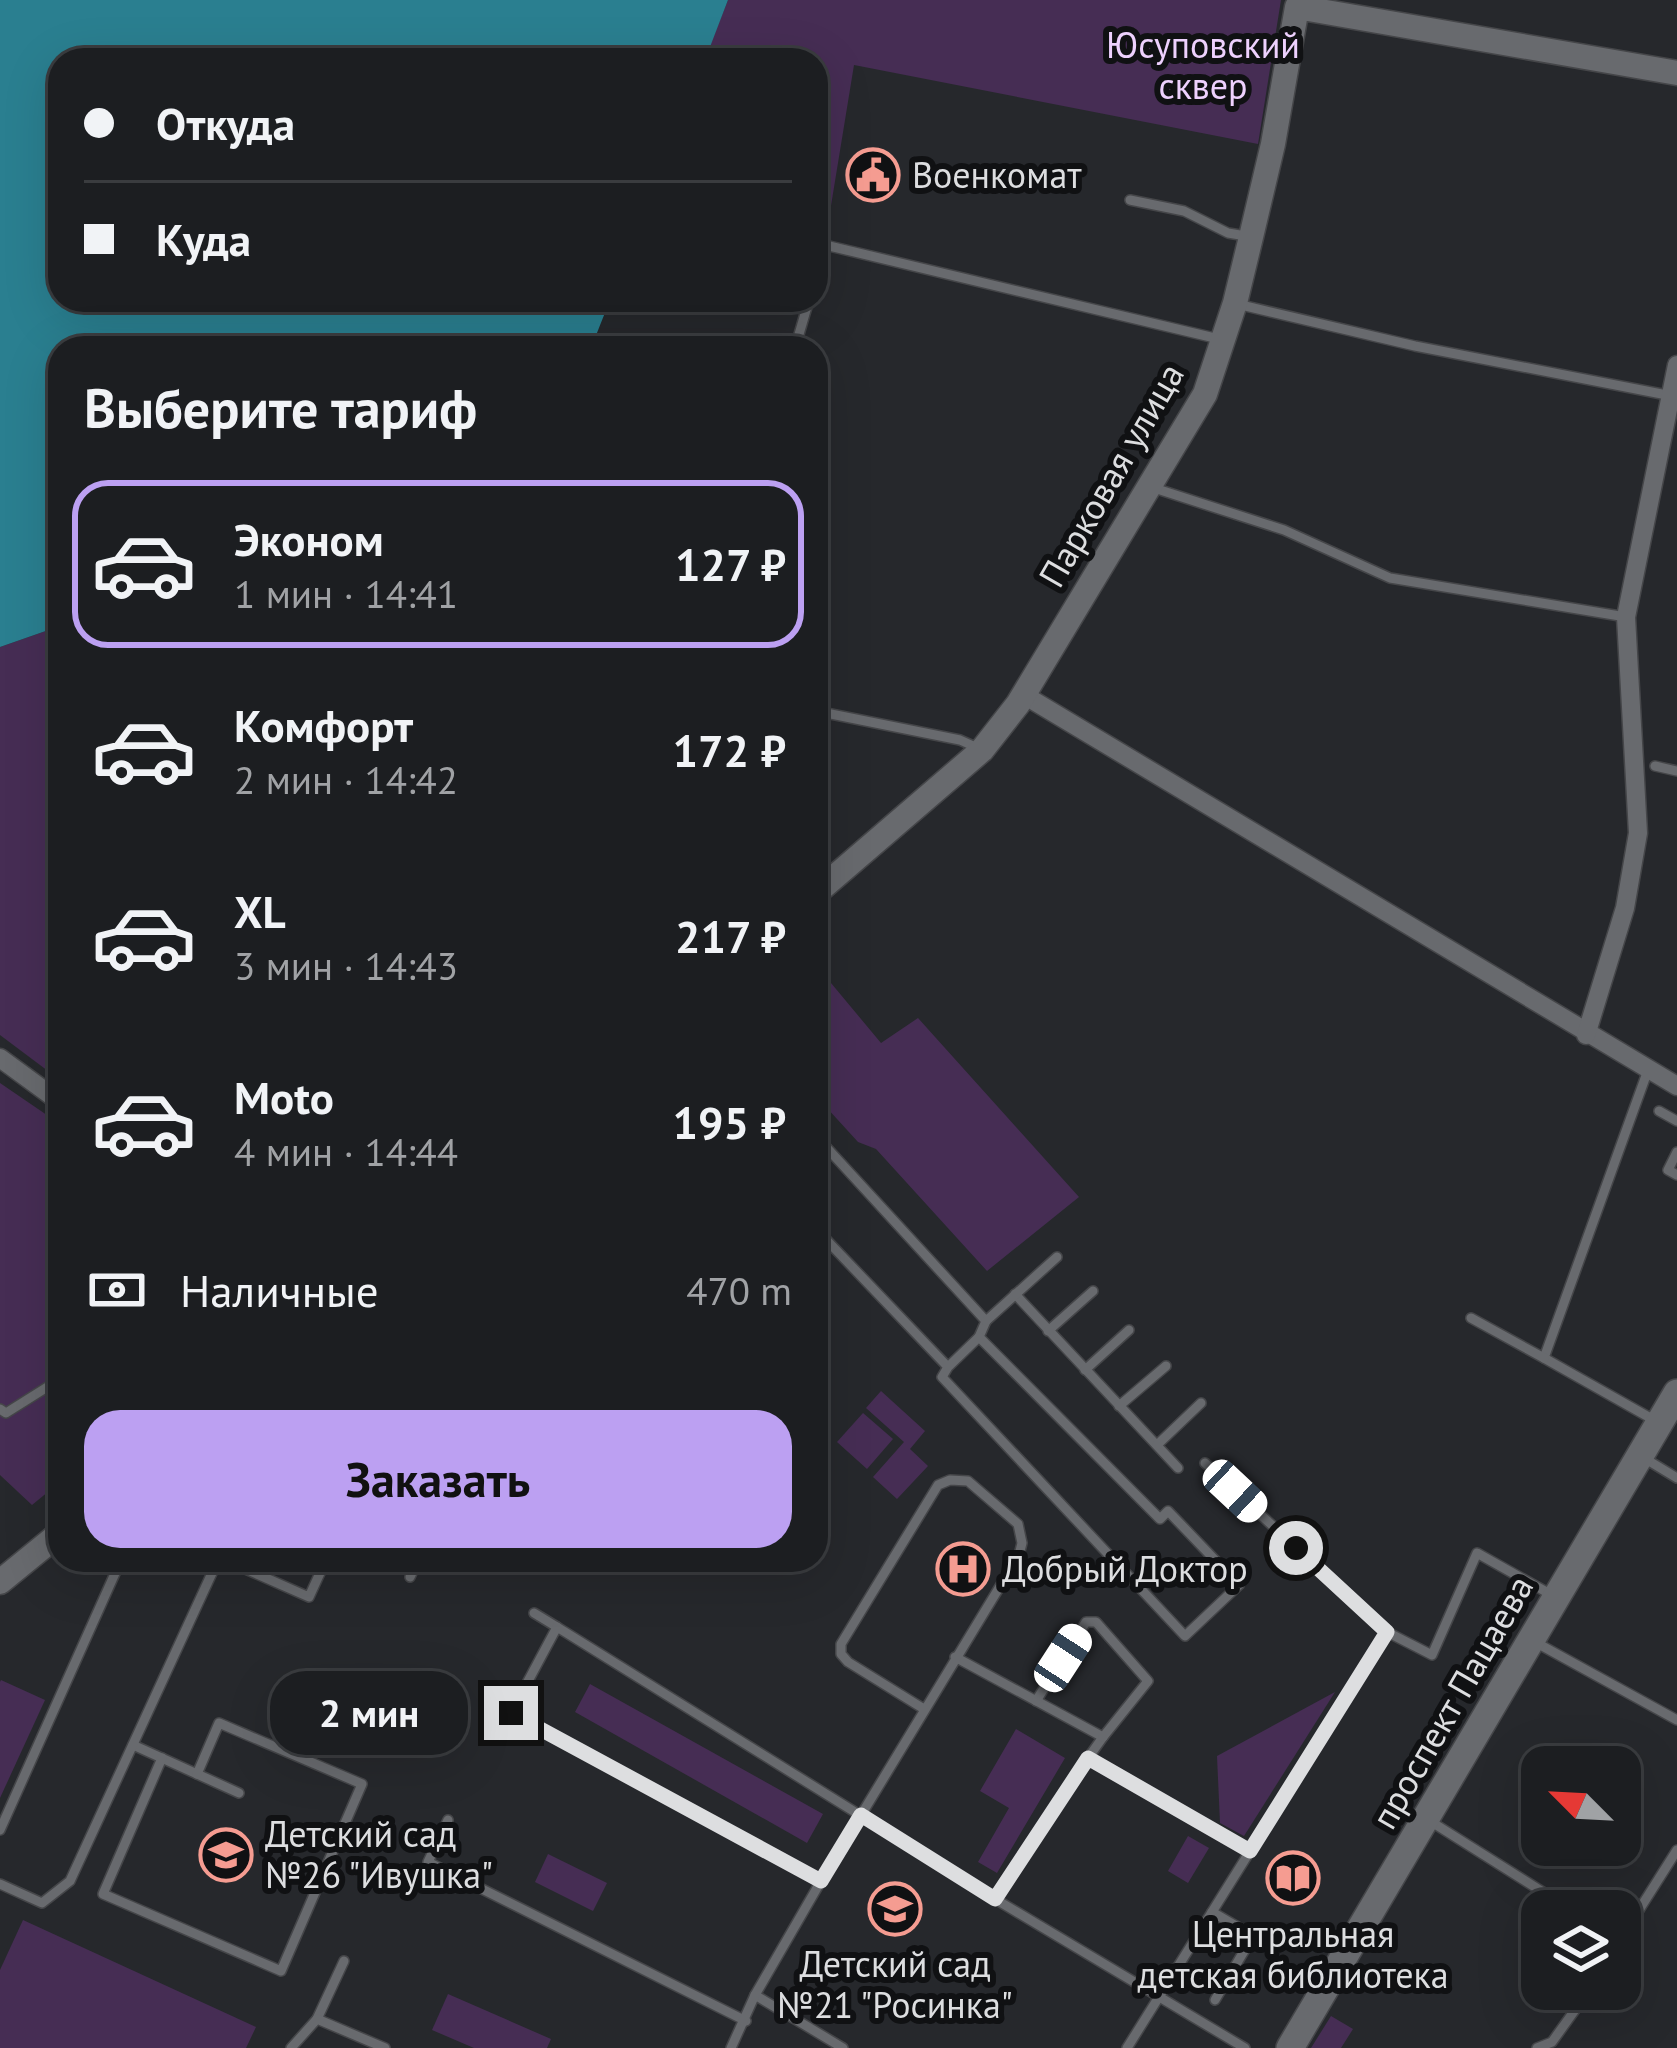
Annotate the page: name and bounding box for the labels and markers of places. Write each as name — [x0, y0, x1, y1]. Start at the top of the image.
public building icon: Военкомат — [845, 147, 901, 203]
place label: Военкомат — [912, 151, 1082, 198]
hospital icon: Добрый Доктор — [935, 1541, 991, 1597]
place label: Добрый Доктор — [1002, 1545, 1248, 1592]
place label: Детский сад №26 "Ивушка" — [265, 1810, 493, 1898]
school or university icon: Детский сад №26 "Ивушка" — [198, 1827, 254, 1883]
library icon: Центральная детская библиотека — [1265, 1850, 1321, 1906]
school or university icon: Детский сад №21 "Росинка" — [867, 1881, 923, 1937]
place label: Центральная детская библиотека — [1137, 1910, 1449, 1998]
place label: Детский сад №21 "Росинка" — [777, 1940, 1013, 2028]

